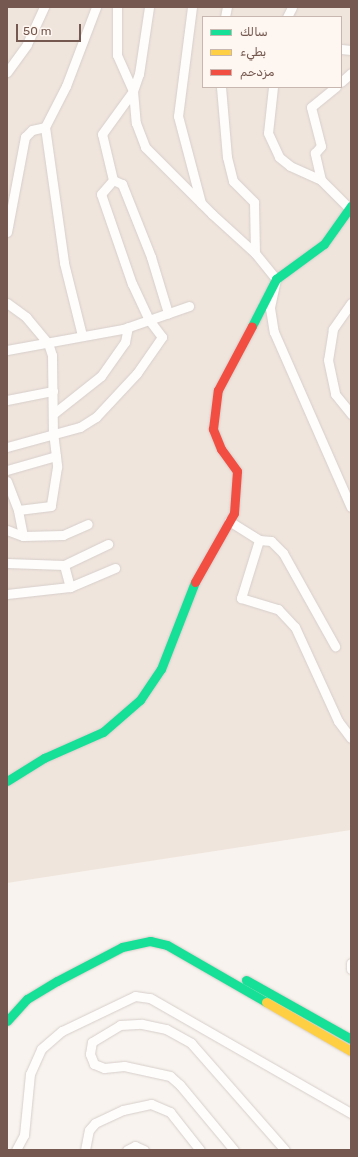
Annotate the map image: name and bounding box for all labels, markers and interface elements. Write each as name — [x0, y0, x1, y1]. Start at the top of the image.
scale bar — [18, 16, 83, 42]
legend — [202, 16, 342, 88]
text: 50 m — [23, 24, 51, 38]
text: سالك — [240, 25, 268, 39]
text: بطيء — [240, 45, 266, 59]
text: مزدحم — [240, 65, 274, 79]

